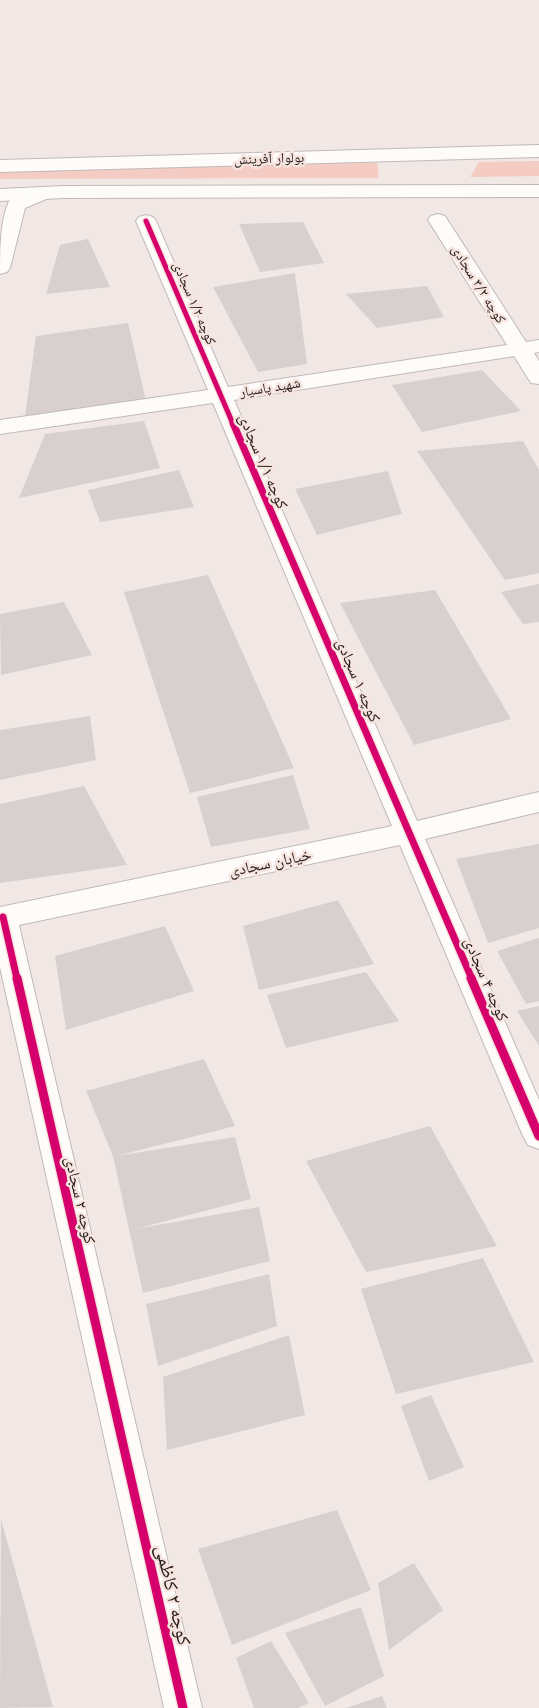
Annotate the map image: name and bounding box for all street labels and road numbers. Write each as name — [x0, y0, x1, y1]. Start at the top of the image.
street label: بولوار آفرینش — [234, 148, 305, 168]
street label: کوچه ۳/۲ سجادی — [448, 241, 510, 327]
street label: کوچه ۱/۲ سجادی — [169, 258, 221, 348]
street label: شهید پاسیار — [237, 373, 302, 401]
street label: کوچه ۱/۱ سجادی — [234, 410, 293, 513]
street label: کوچه ۱ سجادی — [331, 635, 386, 726]
street label: خیابان سجادی — [227, 844, 313, 881]
street label: کوچه ۴ سجادی — [459, 934, 514, 1025]
street label: کوچه ۲ سجادی — [60, 1154, 101, 1246]
street label: کوچه ۲ کاظمی — [151, 1542, 197, 1648]

